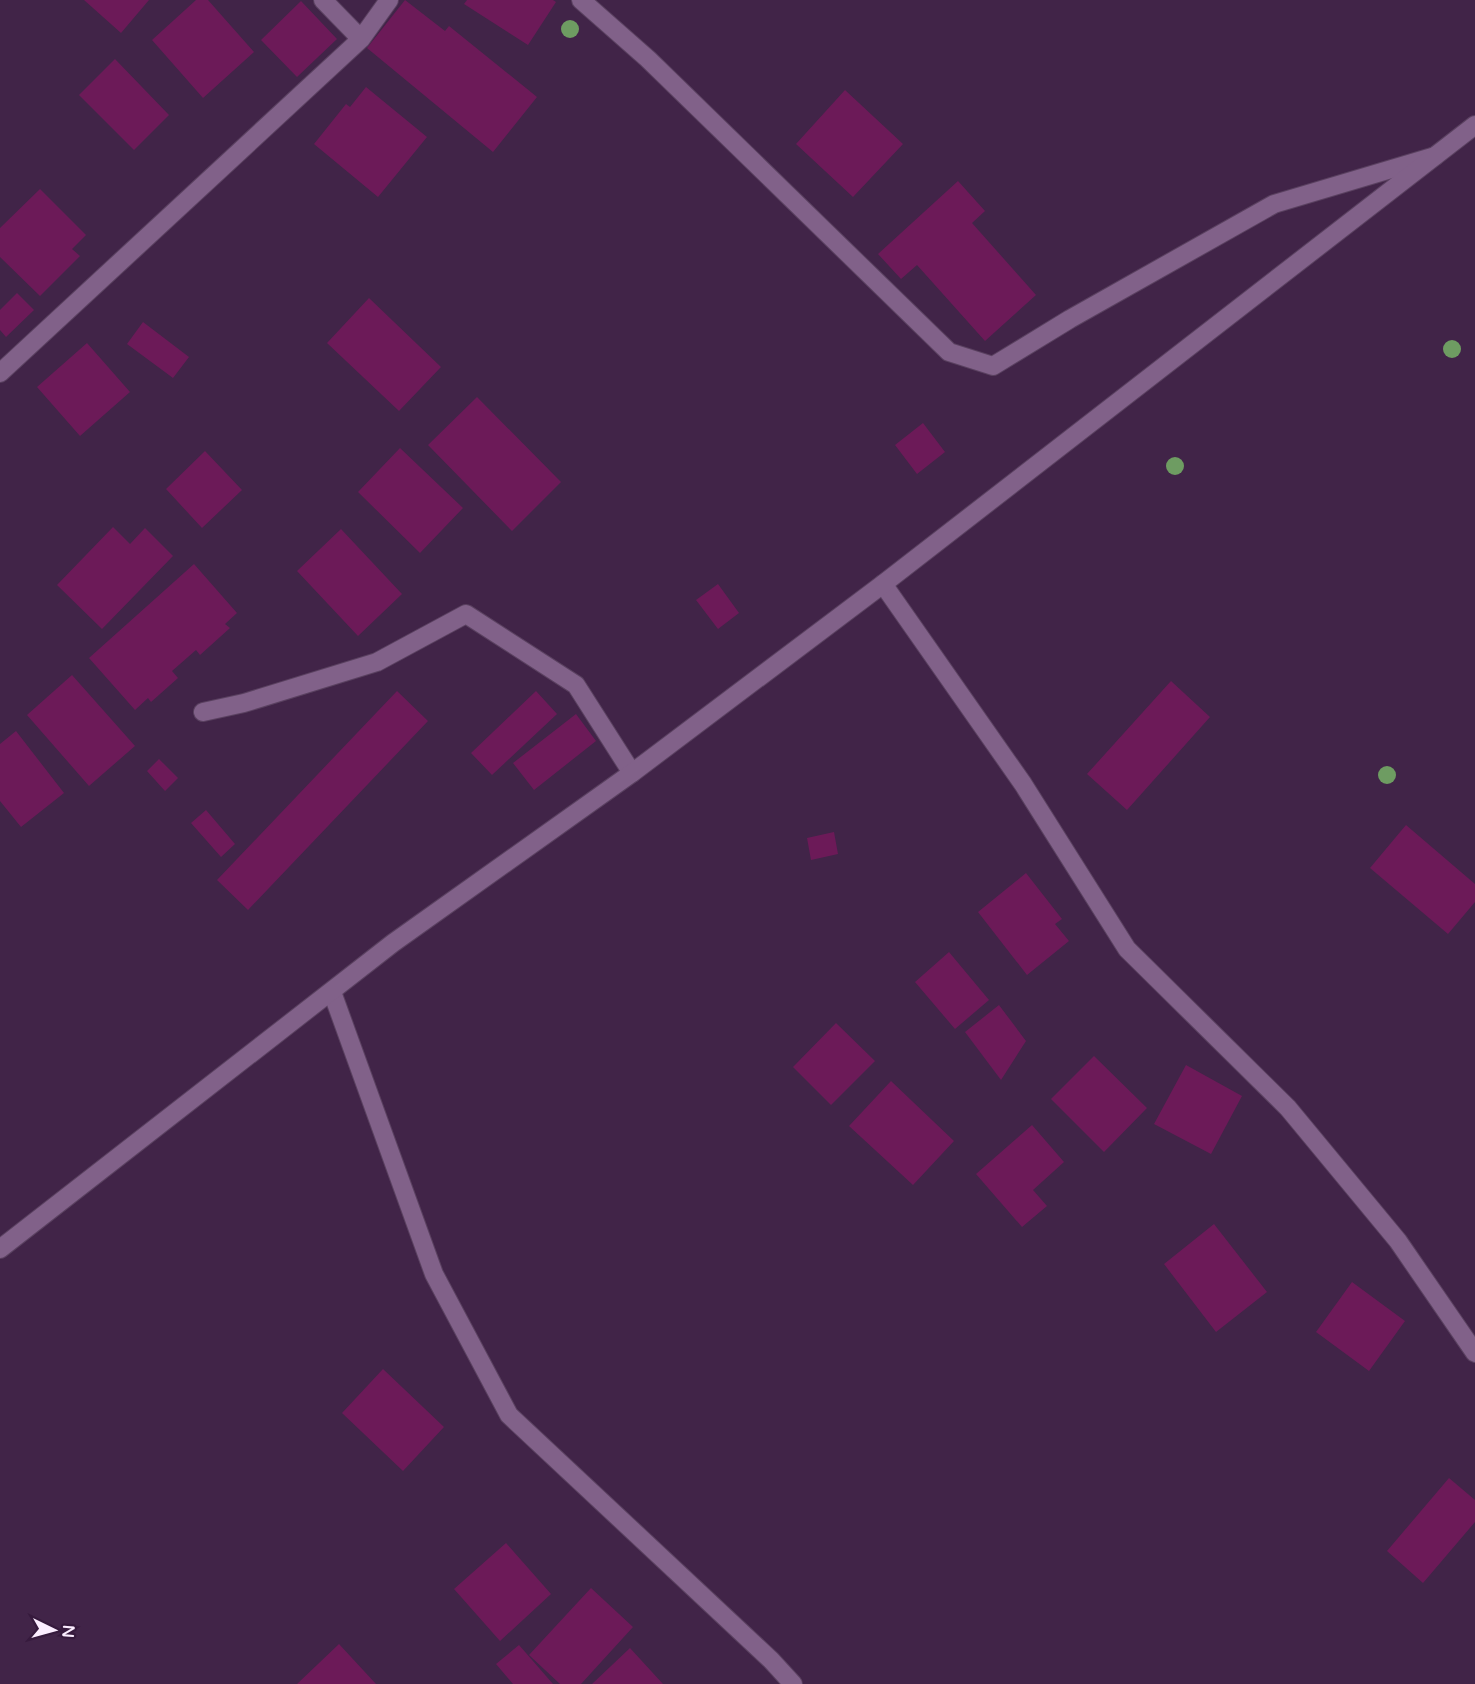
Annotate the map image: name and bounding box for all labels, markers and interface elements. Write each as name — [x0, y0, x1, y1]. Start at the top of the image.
north arrow — [24, 1600, 84, 1660]
text: N — [57, 1624, 78, 1638]

